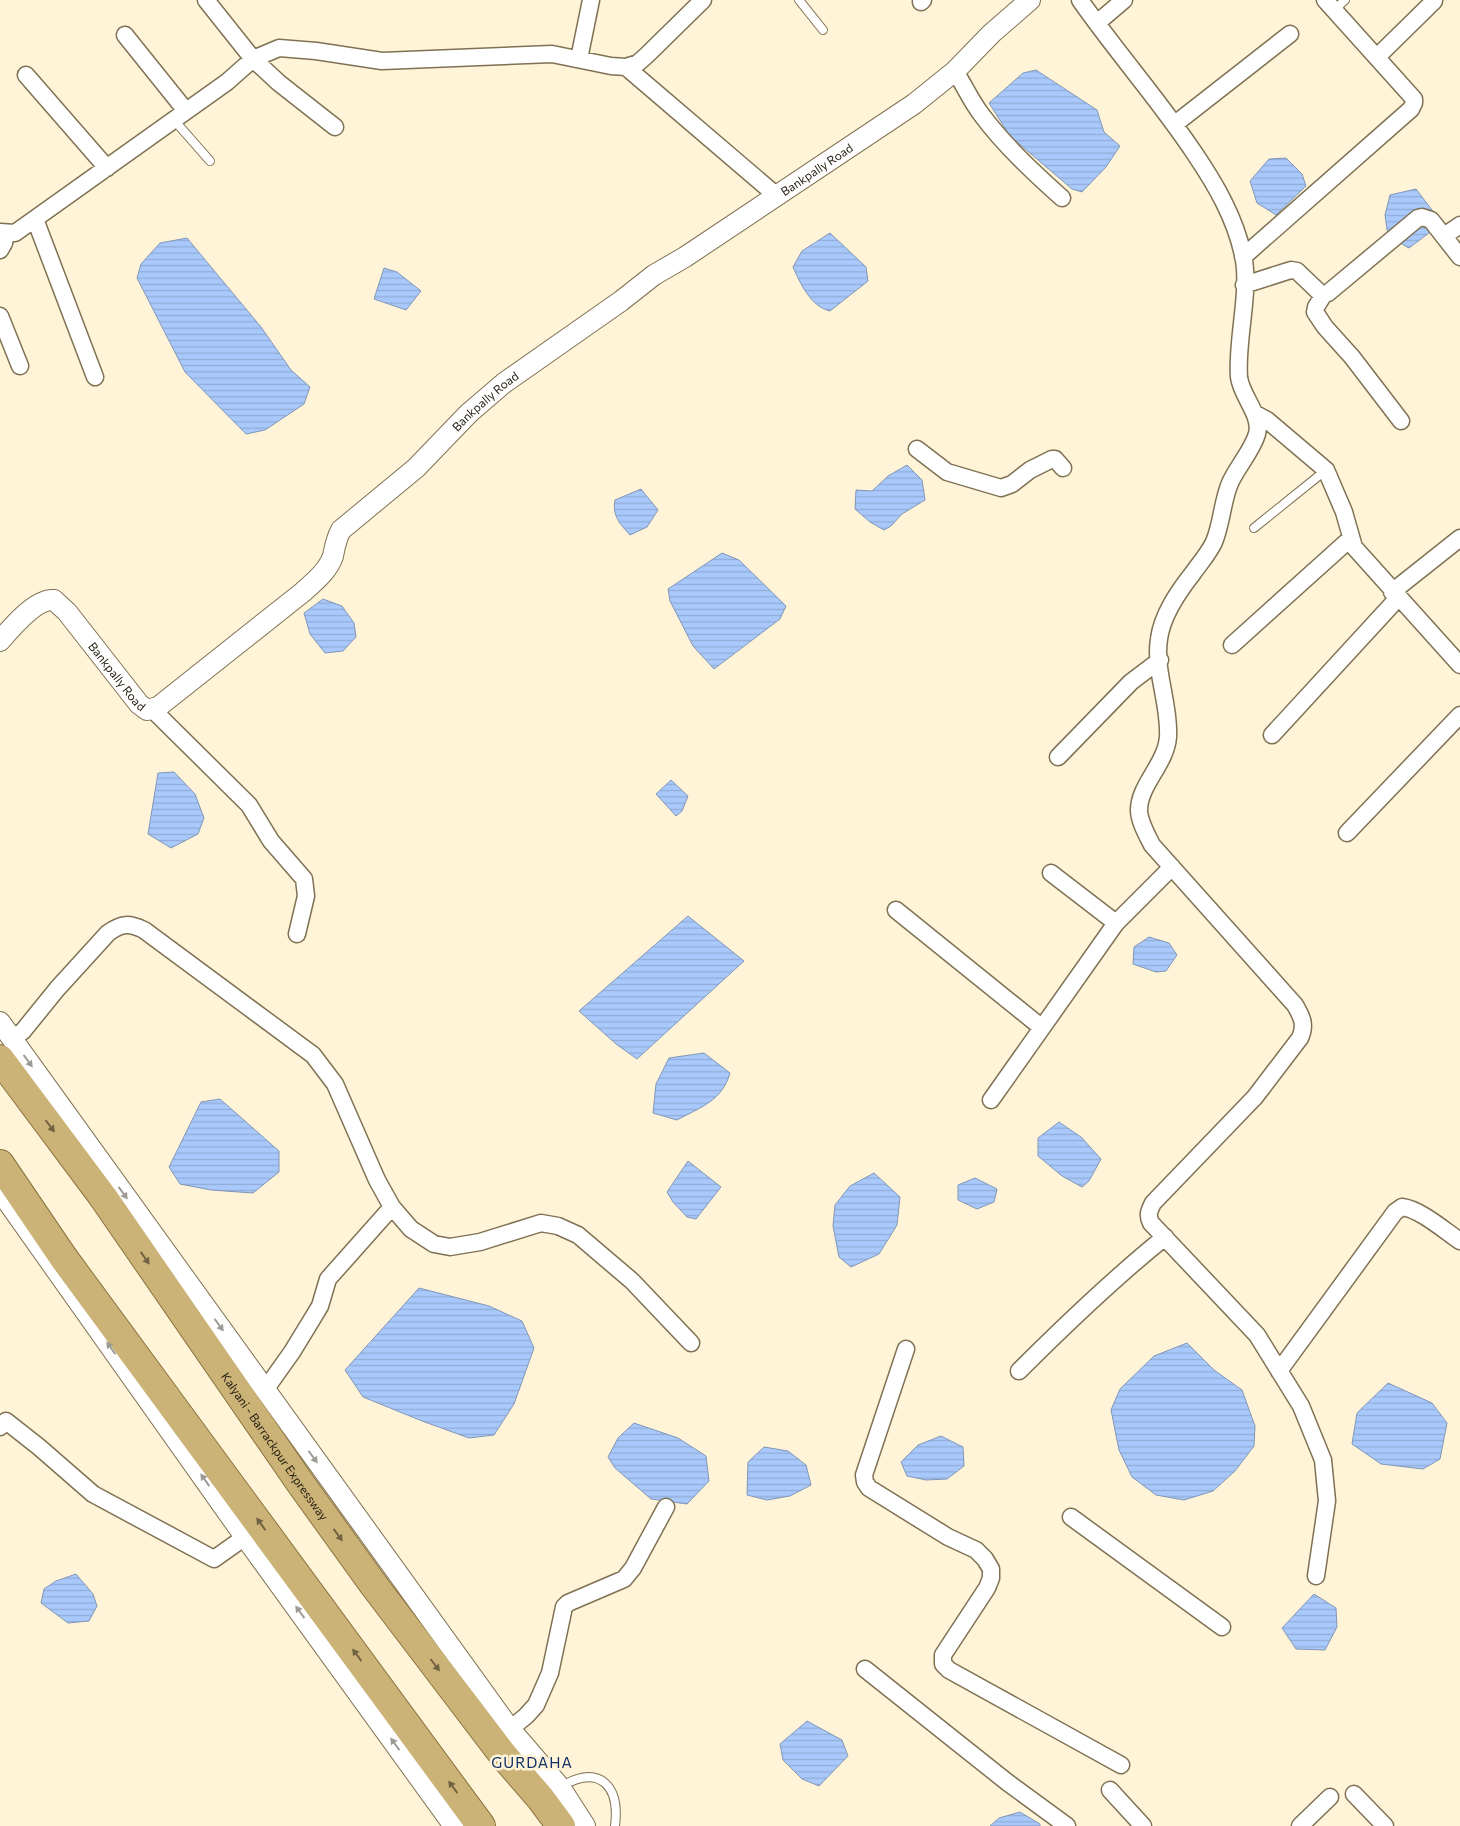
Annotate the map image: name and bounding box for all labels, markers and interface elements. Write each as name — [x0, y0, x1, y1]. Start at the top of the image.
street label: Bankpally Road — [778, 140, 855, 198]
street label: Bankpally Road — [449, 368, 521, 434]
street label: Bankpally Road — [86, 639, 148, 714]
one-way arrow — [23, 1054, 33, 1068]
one-way arrow — [45, 1119, 55, 1133]
one-way arrow — [118, 1186, 129, 1199]
one-way arrow — [140, 1251, 150, 1265]
one-way arrow — [213, 1318, 224, 1331]
one-way arrow — [106, 1341, 116, 1354]
street label: Kalyani - Barrackpur Expressway — [219, 1369, 332, 1523]
one-way arrow — [308, 1450, 318, 1464]
one-way arrow — [200, 1473, 210, 1487]
one-way arrow — [256, 1517, 266, 1531]
one-way arrow — [333, 1528, 343, 1542]
one-way arrow — [295, 1605, 305, 1619]
one-way arrow — [352, 1648, 362, 1662]
one-way arrow — [430, 1658, 440, 1672]
one-way arrow — [390, 1737, 400, 1751]
district label: GURDAHA — [491, 1753, 573, 1771]
one-way arrow — [447, 1781, 458, 1794]

